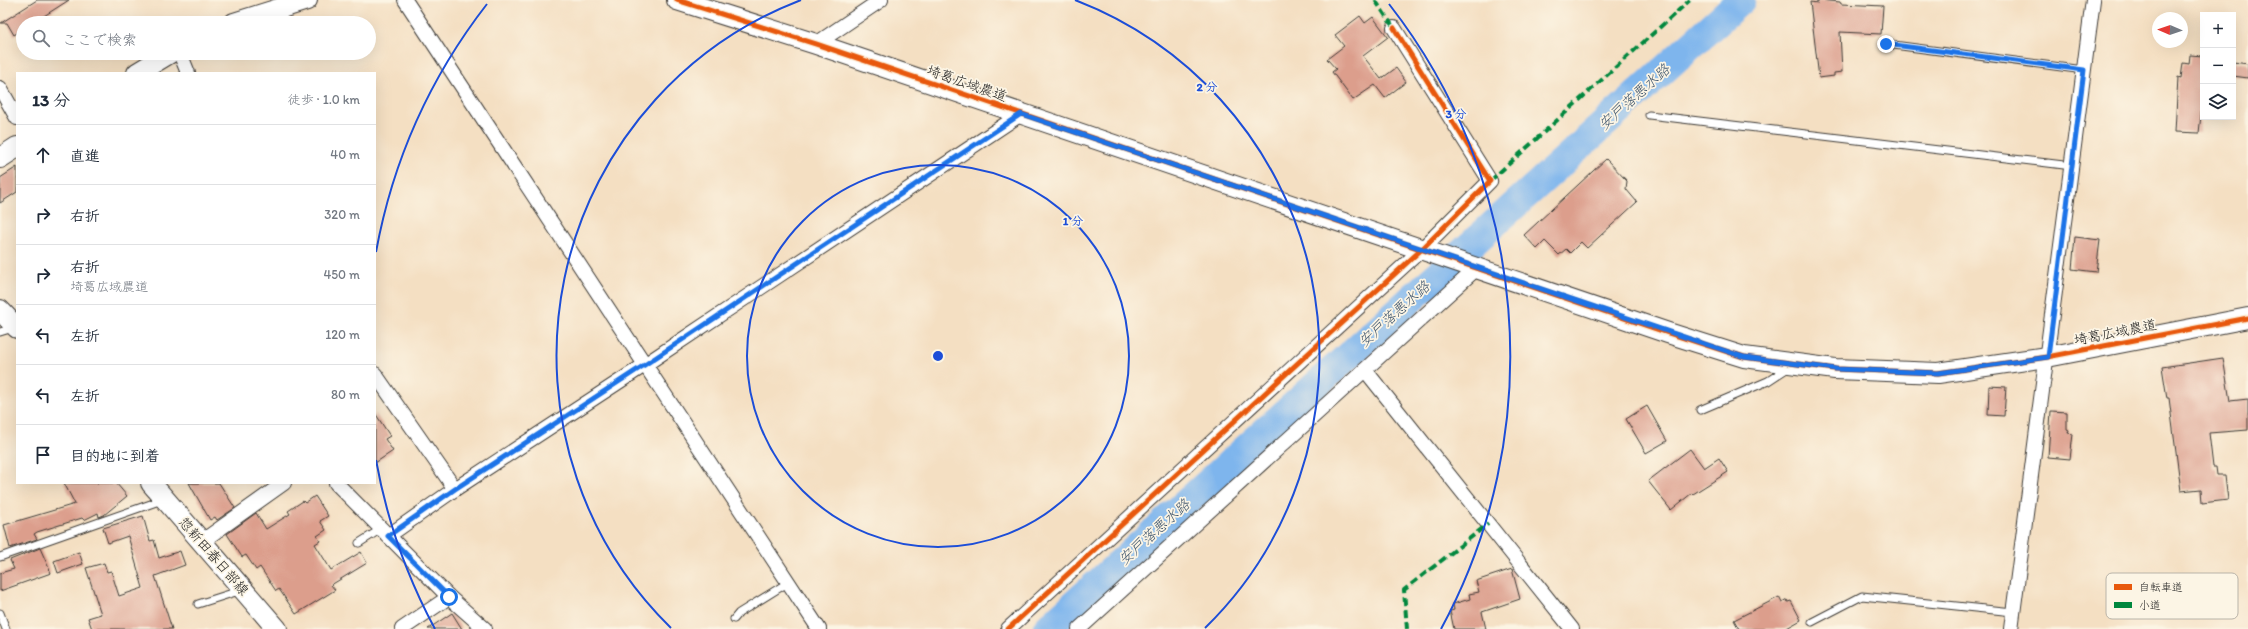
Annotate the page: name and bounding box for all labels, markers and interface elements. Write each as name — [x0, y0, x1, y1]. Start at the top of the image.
north arrow — [2152, 12, 2188, 48]
map controls — [2200, 12, 2236, 120]
button: + — [2200, 12, 2236, 48]
search box — [16, 16, 376, 60]
icon: search — [30, 27, 52, 49]
text: ここで検索 — [62, 31, 137, 49]
route end — [1877, 35, 1895, 53]
button: − — [2200, 48, 2236, 84]
water label: 安戸落悪水路 — [1595, 60, 1674, 134]
street label: 埼葛広域農道 — [924, 62, 1009, 105]
text: 2 分 — [1196, 80, 1218, 94]
button: layers — [2200, 84, 2236, 120]
text: 13 分 — [32, 90, 70, 110]
text: 徒歩 · 1.0 km — [288, 92, 360, 107]
text: 3 分 — [1445, 107, 1467, 121]
icon: ahead — [32, 144, 54, 166]
text: 直進 — [70, 147, 100, 165]
text: 40 m — [330, 147, 360, 162]
icon: right — [32, 204, 54, 226]
text: 右折 — [70, 207, 100, 225]
text: 320 m — [324, 207, 360, 222]
text: 1 分 — [1063, 214, 1083, 228]
text: 右折 — [70, 258, 100, 276]
icon: right — [32, 264, 54, 286]
text: 450 m — [323, 267, 360, 282]
water label: 安戸落悪水路 — [1355, 277, 1434, 351]
text: 埼葛広域農道 — [70, 279, 148, 294]
street label: 埼葛広域農道 — [2072, 316, 2158, 349]
icon: left — [32, 324, 54, 346]
text: 左折 — [70, 327, 100, 345]
text: 120 m — [325, 327, 360, 342]
centre of rings — [931, 349, 945, 363]
icon: left — [32, 384, 54, 406]
text: 左折 — [70, 387, 100, 405]
text: 80 m — [331, 387, 360, 402]
icon: arrive — [32, 444, 54, 466]
text: 目的地に到着 — [70, 447, 160, 465]
water label: 安戸落悪水路 — [1115, 495, 1194, 569]
street label: 惣新田春日部線 — [175, 514, 252, 599]
legend — [2106, 573, 2238, 619]
text: 自転車道 — [2139, 581, 2183, 594]
route start — [440, 588, 458, 606]
text: 小道 — [2139, 599, 2161, 612]

